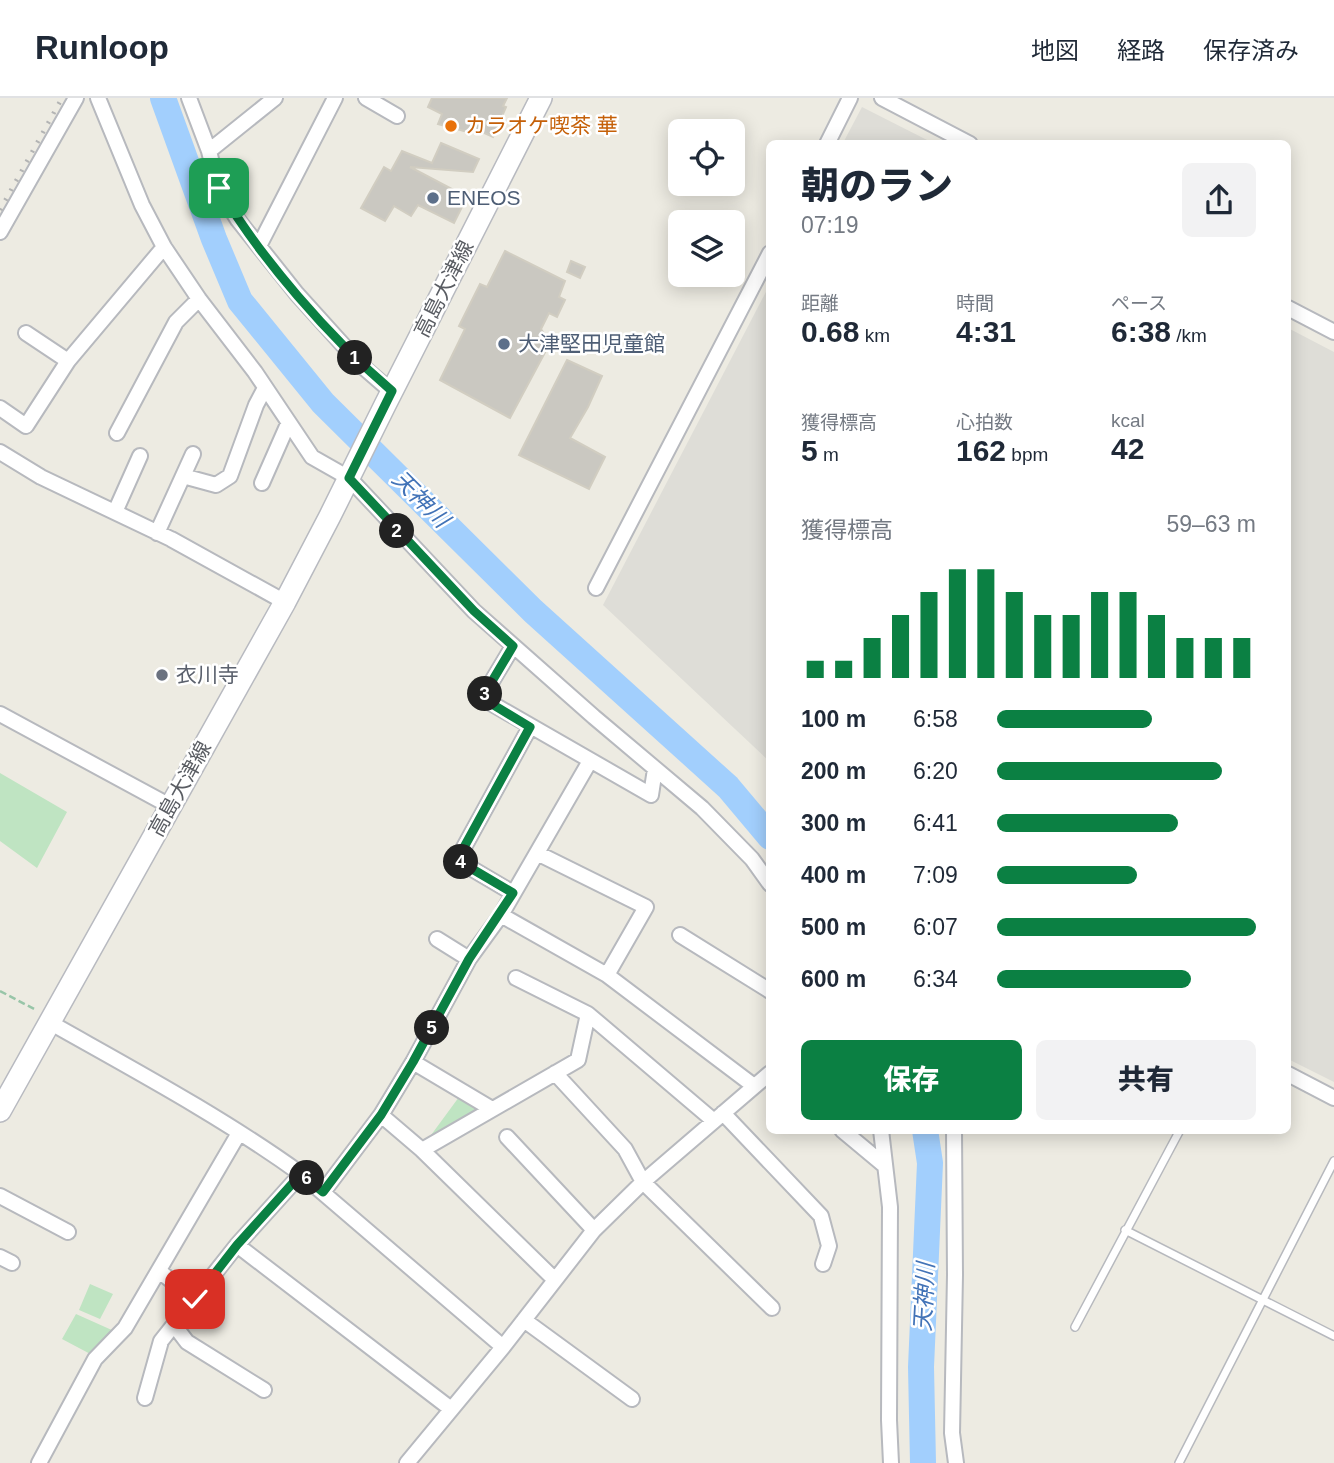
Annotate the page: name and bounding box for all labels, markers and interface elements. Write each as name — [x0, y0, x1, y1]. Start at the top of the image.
text: Runloop — [35, 29, 169, 66]
text: 地図 — [1031, 37, 1079, 64]
text: 経路 — [1117, 37, 1165, 64]
text: 保存済み — [1203, 37, 1299, 64]
place label: カラオケ喫茶 華 — [465, 114, 618, 137]
marker: カラオケ喫茶 華 — [443, 118, 459, 134]
map controls — [668, 119, 745, 287]
button: locate — [668, 119, 745, 196]
pin — [189, 158, 249, 218]
button: share — [1182, 163, 1256, 237]
text: 朝のラン — [801, 165, 953, 207]
icon: arrive — [200, 169, 238, 207]
place label: ENEOS — [447, 186, 521, 209]
marker: ENEOS — [425, 190, 441, 206]
button: layers — [668, 210, 745, 287]
text: 07:19 — [801, 212, 859, 238]
street label: 高島大津線 — [409, 237, 478, 341]
text: 距離 — [801, 293, 839, 314]
text: 時間 — [956, 293, 994, 314]
text: ペース — [1111, 293, 1167, 314]
text: 0.68 — [801, 315, 859, 348]
text: 4:31 — [956, 315, 1016, 348]
text: 6:38 — [1111, 315, 1171, 348]
text: km — [859, 325, 890, 346]
text: /km — [1171, 325, 1207, 346]
place label: 大津堅田児童館 — [518, 332, 665, 355]
marker: 大津堅田児童館 — [496, 336, 512, 352]
pin: 1 — [338, 341, 372, 376]
text: 1 — [349, 347, 360, 368]
text: kcal — [1111, 410, 1145, 431]
text: 獲得標高 — [801, 412, 877, 433]
text: 心拍数 — [956, 412, 1013, 433]
text: 42 — [1111, 432, 1144, 465]
text: 5 — [801, 434, 818, 467]
text: 162 — [956, 434, 1006, 467]
text: m — [818, 444, 839, 465]
text: bpm — [1006, 444, 1048, 465]
water label: 天神川 — [387, 465, 457, 535]
text: 59–63 m — [1166, 511, 1256, 537]
pin: 2 — [380, 514, 414, 548]
text: 獲得標高 — [801, 517, 893, 543]
text: 2 — [391, 520, 402, 541]
place label: 衣川寺 — [176, 663, 239, 686]
marker: 衣川寺 — [154, 667, 170, 683]
pin: 3 — [468, 676, 503, 712]
text: 3 — [479, 683, 490, 704]
text: 100 m — [801, 706, 866, 732]
text: 6:58 — [913, 706, 958, 732]
street label: 高島大津線 — [144, 737, 215, 840]
text: 200 m — [801, 758, 866, 784]
text: 6:20 — [913, 758, 958, 784]
text: 300 m — [801, 810, 866, 836]
text: 6:41 — [913, 810, 958, 836]
pin: 4 — [444, 844, 478, 880]
text: 4 — [455, 851, 466, 872]
text: 400 m — [801, 862, 866, 888]
text: 7:09 — [913, 862, 958, 888]
text: 500 m — [801, 914, 866, 940]
text: 6:07 — [913, 914, 958, 940]
text: 600 m — [801, 966, 866, 992]
text: 6:34 — [913, 966, 958, 992]
pin: 5 — [414, 1010, 450, 1046]
text: 5 — [426, 1017, 437, 1038]
button: 保存 — [801, 1040, 1022, 1120]
button: 共有 — [1036, 1040, 1256, 1120]
pin: 6 — [290, 1160, 324, 1196]
text: 6 — [301, 1167, 312, 1188]
water label: 天神川 — [909, 1259, 939, 1332]
pin — [165, 1269, 225, 1329]
icon: check — [176, 1280, 214, 1318]

